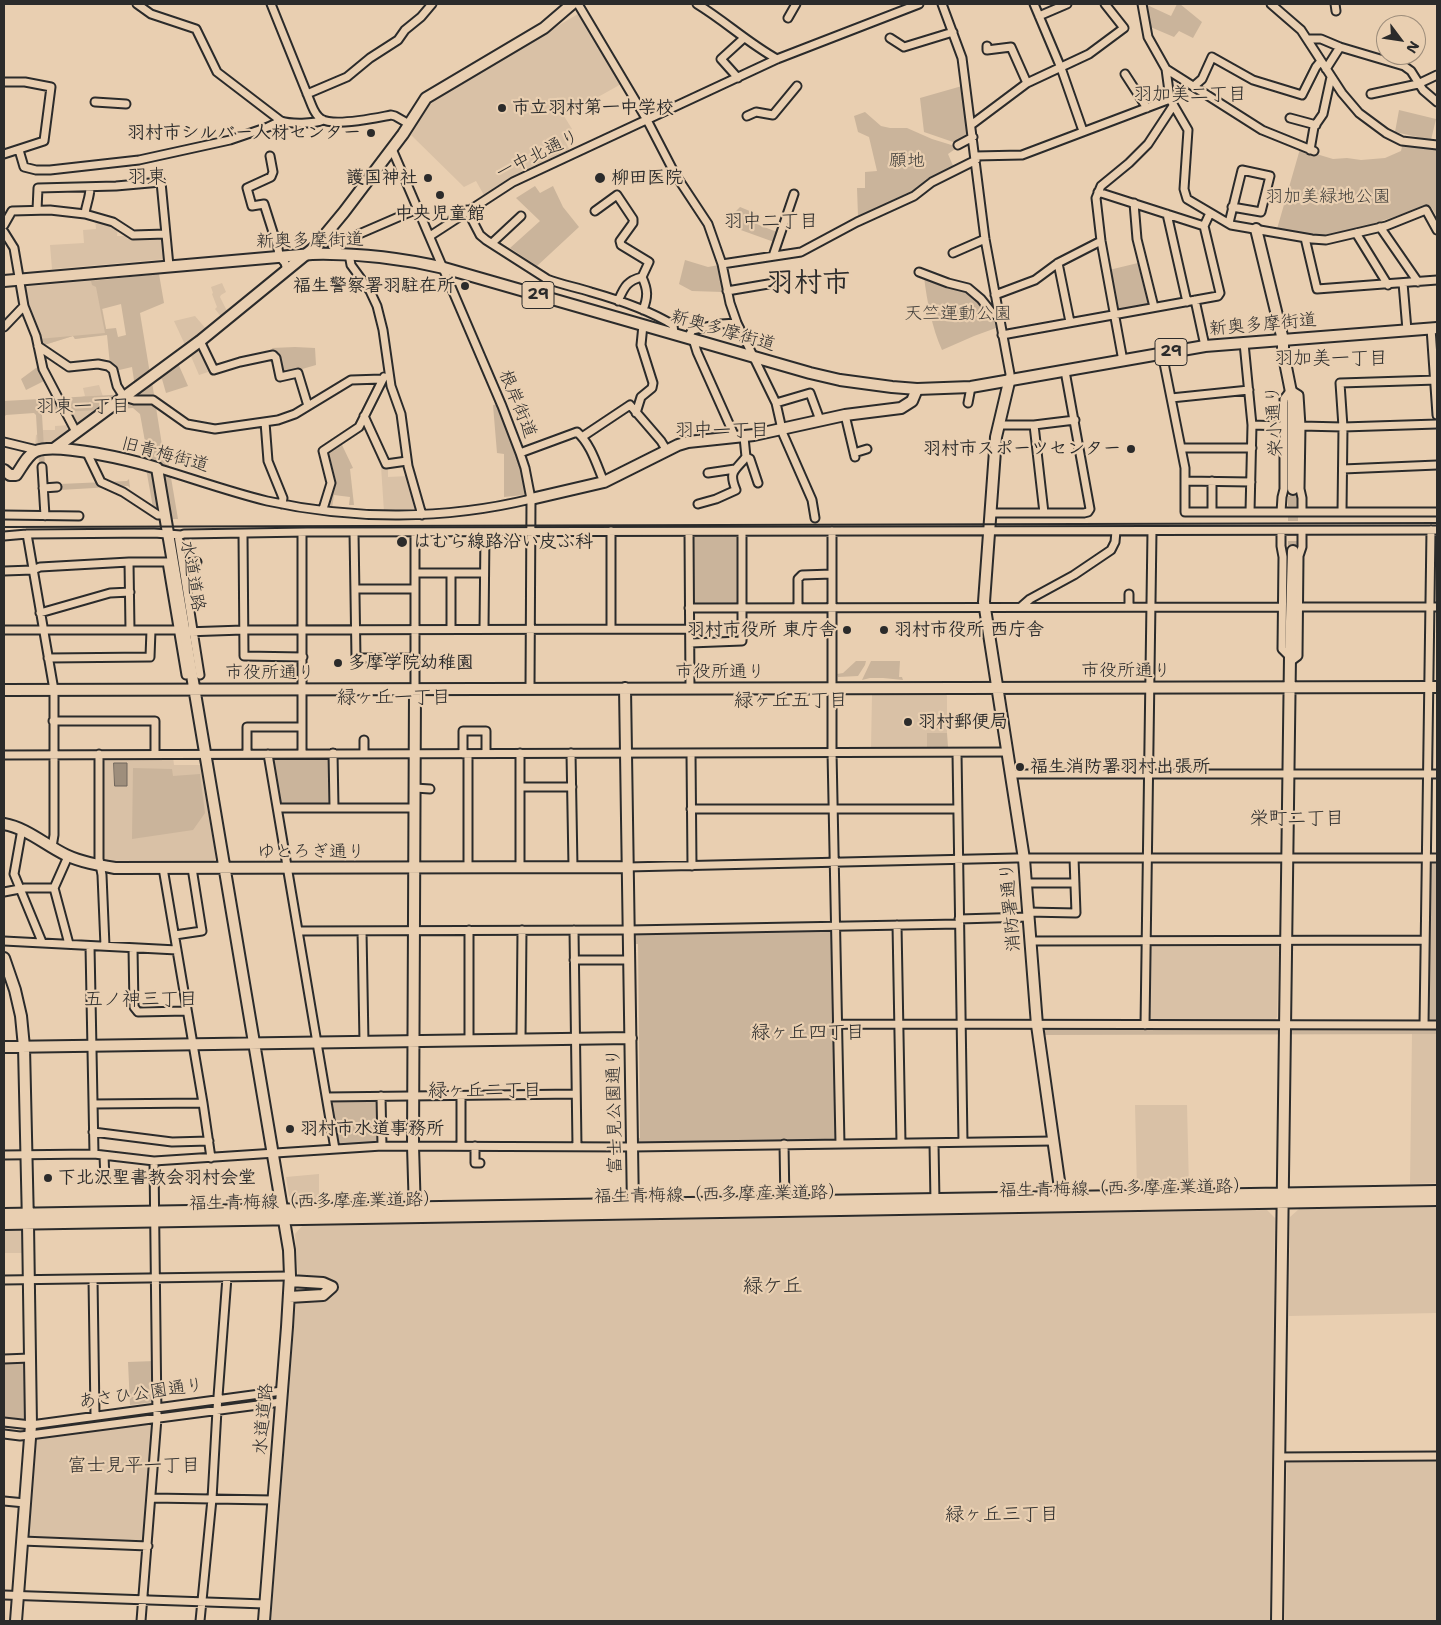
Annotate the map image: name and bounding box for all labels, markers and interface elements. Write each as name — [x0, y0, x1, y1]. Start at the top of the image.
north arrow — [1376, 15, 1426, 65]
text: N — [1402, 38, 1424, 57]
district label: 羽加美二丁目 — [1133, 84, 1247, 106]
place label: 市立羽村第一中学校 — [512, 97, 674, 119]
marker: 市立羽村第一中学校 — [496, 102, 508, 114]
place label: 羽村市シルバー人材センター — [127, 122, 361, 144]
street label: 一中北通り — [493, 126, 583, 184]
marker: 羽村市シルバー人材センター — [365, 127, 377, 139]
park label: 願地 — [889, 150, 925, 172]
district label: 羽東 — [127, 166, 167, 190]
place label: 護国神社 — [346, 167, 418, 189]
place label: 柳田医院 — [611, 167, 683, 189]
marker: 柳田医院 — [593, 171, 607, 185]
marker: 護国神社 — [422, 172, 434, 184]
park label: 羽加美緑地公園 — [1265, 186, 1391, 208]
marker: 中央児童館 — [434, 189, 446, 201]
place label: 中央児童館 — [395, 203, 485, 225]
district label: 羽中二丁目 — [724, 211, 818, 233]
street label: 新奥多摩街道 — [256, 229, 364, 253]
district label: 羽村市 — [766, 267, 850, 301]
place label: 福生警察署羽駐在所 — [293, 275, 455, 297]
marker: 福生警察署羽駐在所 — [459, 280, 471, 292]
road number: 29 — [522, 282, 554, 308]
park label: 天竺運動公園 — [904, 303, 1012, 325]
street label: 新奥多摩街道 — [668, 306, 778, 356]
street label: 新奥多摩街道 — [1208, 310, 1318, 340]
road number: 29 — [1155, 338, 1187, 366]
district label: 羽加美一丁目 — [1274, 348, 1388, 370]
street label: 根岸街道 — [494, 367, 540, 441]
street label: 栄小通り — [1262, 384, 1288, 458]
district label: 羽東一丁目 — [36, 396, 130, 418]
district label: 羽中一丁目 — [675, 420, 769, 442]
street label: 旧青梅街道 — [119, 433, 211, 477]
place label: 羽村市スポーツセンター — [923, 438, 1121, 460]
marker: 羽村市スポーツセンター — [1125, 443, 1137, 455]
place label: はむら線路沿い皮ふ科 — [413, 531, 593, 553]
marker: はむら線路沿い皮ふ科 — [395, 535, 409, 549]
street label: 水道道路 — [175, 539, 209, 613]
place label: 羽村市役所 東庁舎 — [687, 619, 837, 641]
place label: 羽村市役所 西庁舎 — [894, 619, 1044, 641]
marker: 羽村市役所 東庁舎 — [841, 624, 853, 636]
marker: 羽村市役所 西庁舎 — [878, 624, 890, 636]
place label: 多摩学院幼稚園 — [348, 652, 474, 674]
marker: 多摩学院幼稚園 — [332, 657, 344, 669]
street label: 市役所通り — [1081, 660, 1171, 682]
street label: 市役所通り — [675, 661, 765, 683]
street label: 市役所通り — [225, 662, 315, 684]
district label: 緑ヶ丘一丁目 — [337, 687, 451, 709]
district label: 緑ヶ丘五丁目 — [734, 690, 848, 712]
place label: 羽村郵便局 — [918, 711, 1008, 733]
marker: 羽村郵便局 — [902, 716, 914, 728]
place label: 福生消防署羽村出張所 — [1030, 756, 1210, 778]
marker: 福生消防署羽村出張所 — [1014, 761, 1026, 773]
district label: 栄町二丁目 — [1250, 808, 1344, 830]
street label: ゆとろぎ通り — [257, 841, 365, 863]
street label: 消防署通り — [996, 861, 1026, 953]
district label: 五ノ神三丁目 — [84, 989, 198, 1011]
district label: 緑ヶ丘四丁目 — [751, 1022, 865, 1044]
street label: 富士見公園通り — [603, 1048, 627, 1174]
district label: 緑ヶ丘二丁目 — [428, 1080, 542, 1102]
place label: 羽村市水道事務所 — [300, 1118, 444, 1140]
marker: 羽村市水道事務所 — [284, 1123, 296, 1135]
place label: 下北沢聖書教会羽村会堂 — [58, 1167, 256, 1189]
marker: 下北沢聖書教会羽村会堂 — [42, 1172, 54, 1184]
street label: 福生青梅線（西多摩産業道路） — [999, 1176, 1251, 1202]
street label: 福生青梅線（西多摩産業道路） — [594, 1182, 846, 1208]
street label: 福生青梅線（西多摩産業道路） — [189, 1189, 441, 1215]
district label: 緑ケ丘 — [743, 1275, 803, 1299]
street label: あさひ公園通り — [77, 1375, 205, 1413]
street label: 水道道路 — [250, 1382, 278, 1456]
district label: 富士見平一丁目 — [68, 1455, 200, 1477]
district label: 緑ヶ丘三丁目 — [945, 1504, 1059, 1526]

